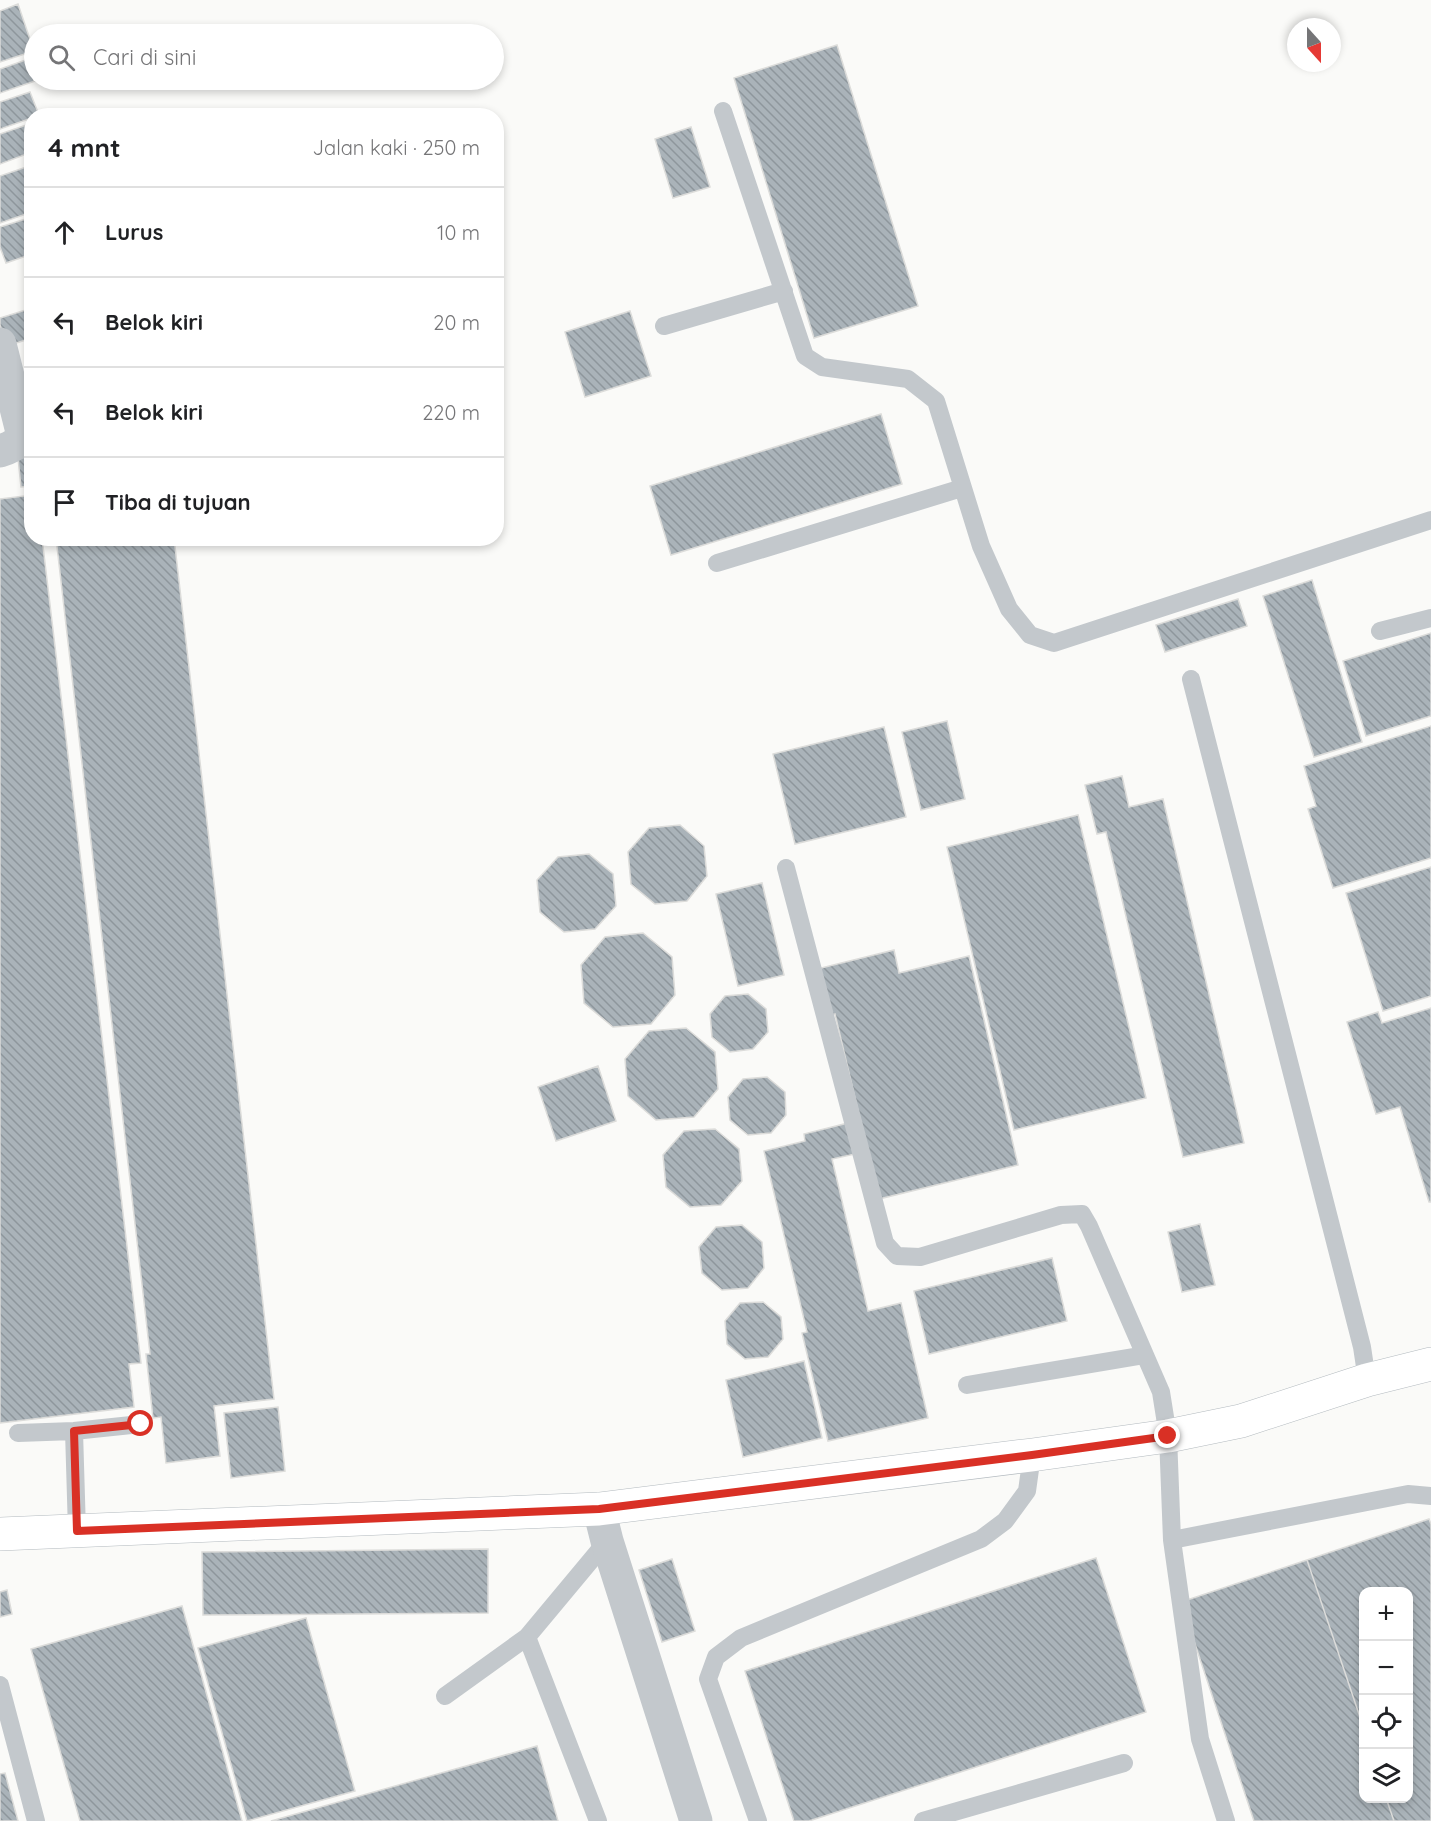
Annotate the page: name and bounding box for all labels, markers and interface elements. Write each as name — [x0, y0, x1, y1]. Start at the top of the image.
north arrow — [1287, 18, 1341, 72]
search box — [24, 24, 504, 90]
icon: search — [45, 41, 78, 74]
text: Cari di sini — [93, 43, 196, 71]
text: 4 mnt — [48, 131, 121, 164]
text: Jalan kaki · 250 m — [313, 135, 480, 160]
icon: ahead — [48, 216, 81, 249]
text: Lurus — [105, 218, 163, 246]
text: 10 m — [437, 220, 480, 245]
icon: left — [48, 306, 81, 339]
text: Belok kiri — [105, 308, 203, 336]
text: 20 m — [433, 310, 480, 335]
icon: left — [48, 396, 81, 429]
text: Belok kiri — [105, 398, 203, 426]
text: 220 m — [422, 400, 480, 425]
icon: arrive — [48, 486, 81, 519]
text: Tiba di tujuan — [105, 488, 251, 516]
route start — [127, 1410, 153, 1436]
route end — [1154, 1422, 1180, 1448]
map controls — [1359, 1587, 1413, 1803]
button: + — [1359, 1587, 1413, 1641]
button: − — [1359, 1641, 1413, 1695]
button: locate — [1359, 1695, 1413, 1749]
button: layers — [1359, 1749, 1413, 1803]

